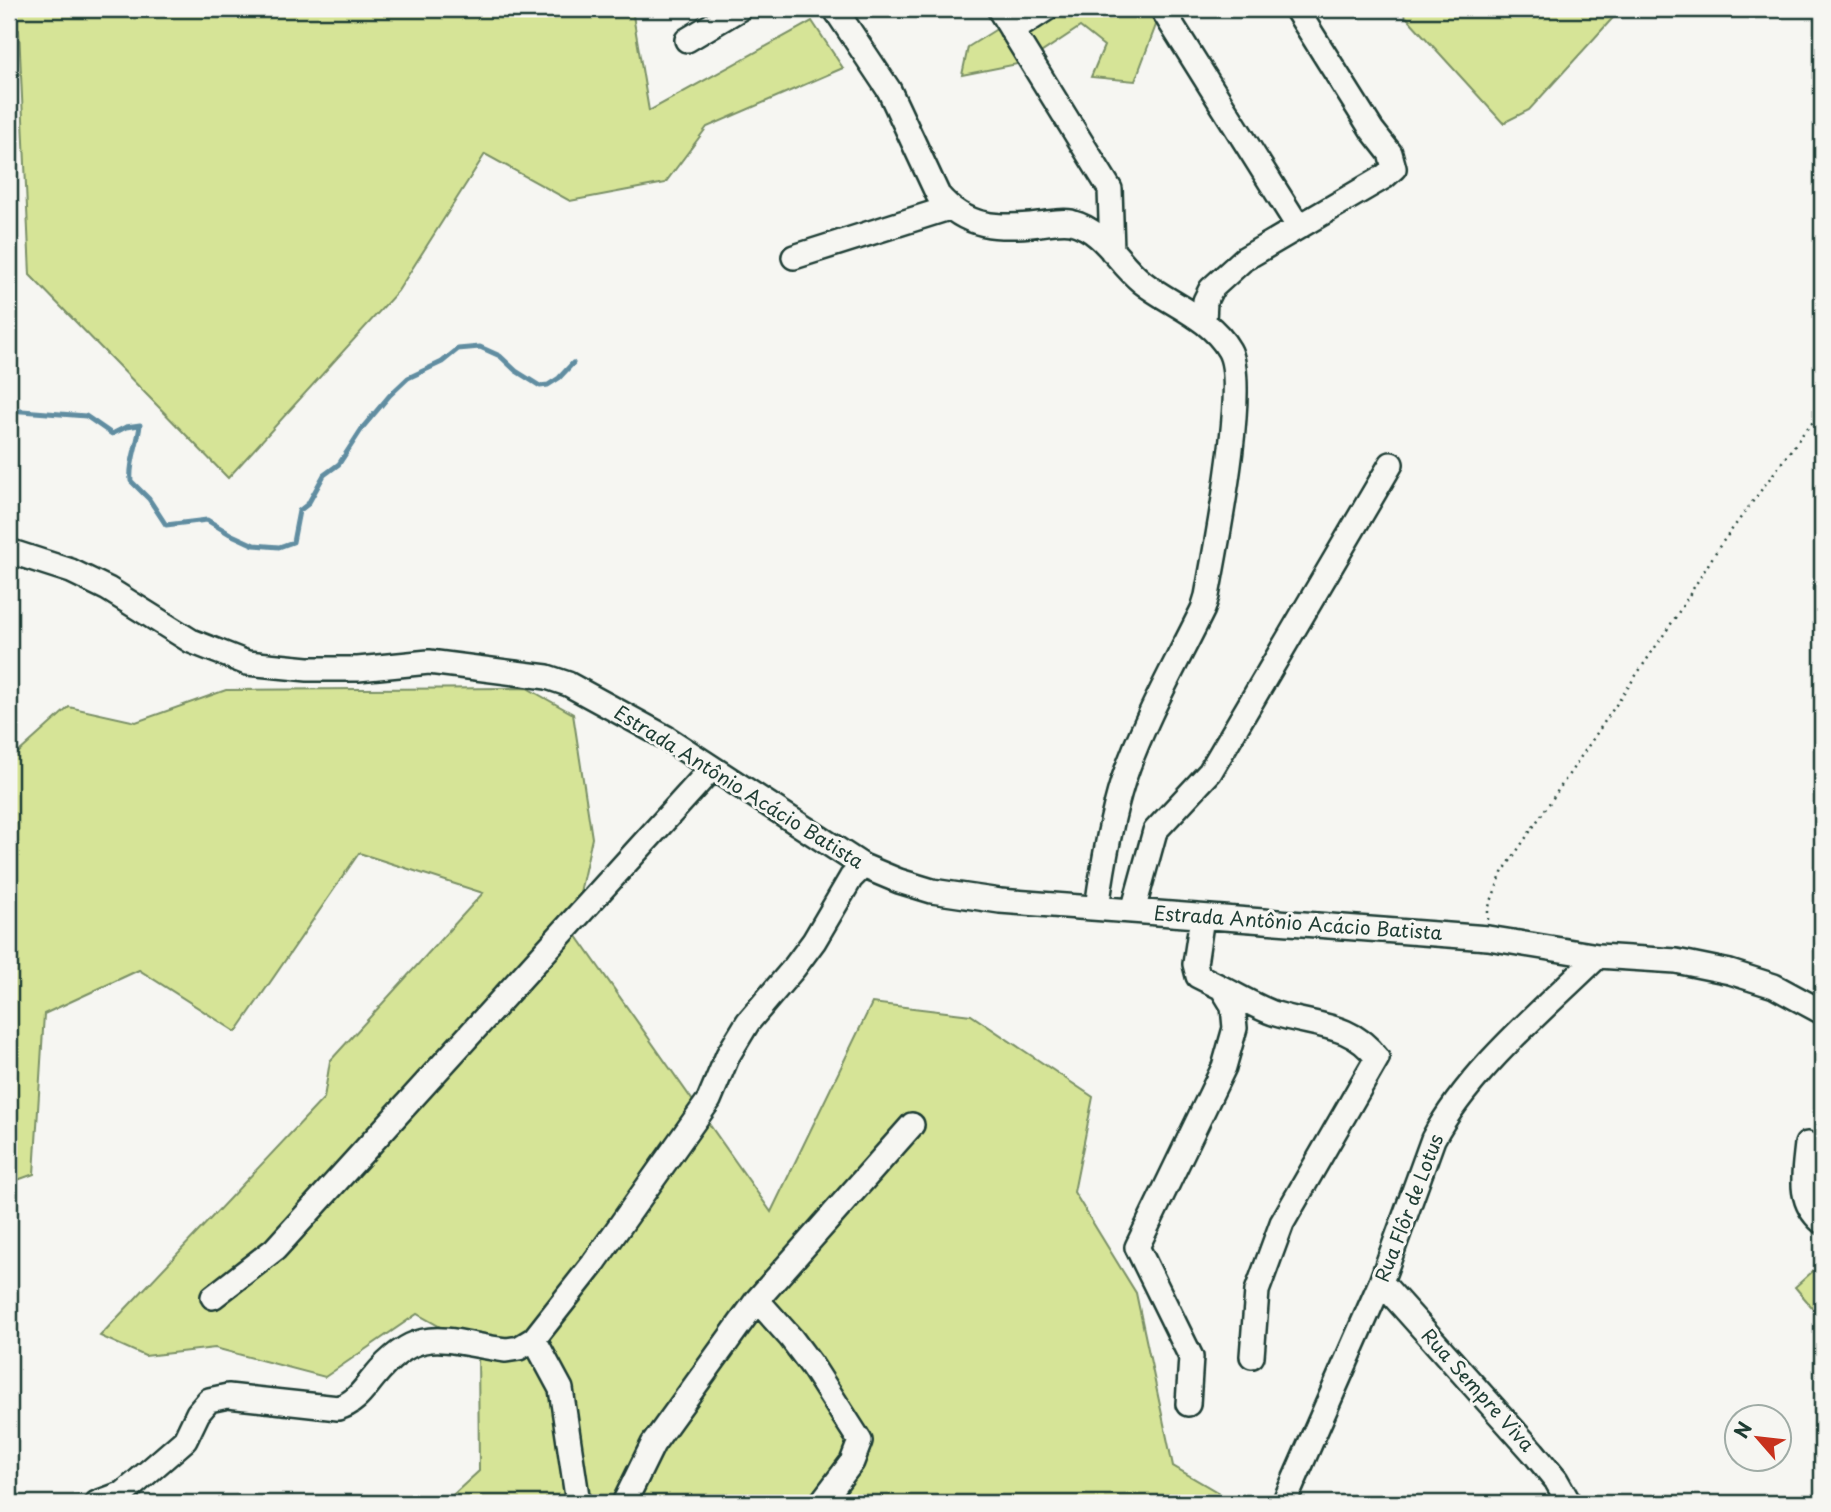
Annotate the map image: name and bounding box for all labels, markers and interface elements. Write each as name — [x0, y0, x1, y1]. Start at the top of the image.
street label: Estrada Antônio Acácio Batista — [609, 698, 870, 875]
street label: Estrada Antônio Acácio Batista — [1153, 898, 1444, 946]
street label: Rua Flôr de Lotus — [1367, 1129, 1449, 1286]
street label: Rua Sempre Viva — [1416, 1322, 1542, 1457]
north arrow — [1722, 1404, 1792, 1474]
text: N — [1726, 1416, 1758, 1443]

